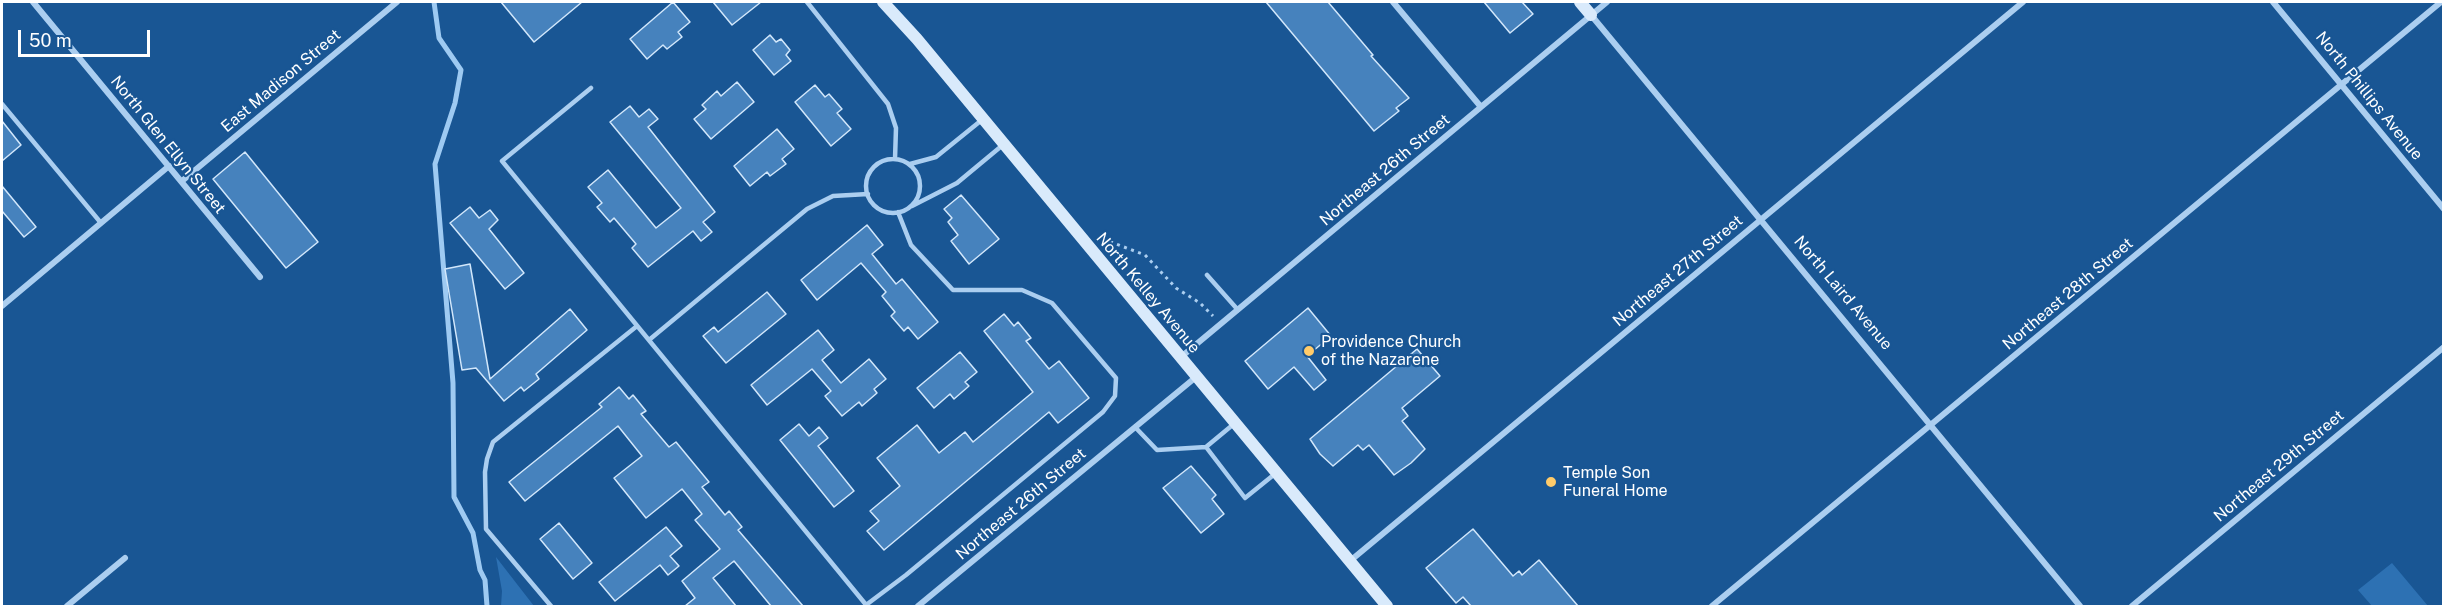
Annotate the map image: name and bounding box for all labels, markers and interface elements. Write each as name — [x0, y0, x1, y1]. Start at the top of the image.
scale bar — [21, 18, 153, 56]
street label: East Madison Street — [217, 25, 345, 137]
street label: North Phillips Avenue — [2311, 28, 2427, 164]
text: 50 m — [29, 30, 72, 51]
street label: North Glen Ellyn Street — [106, 72, 230, 218]
street label: Northeast 26th Street — [1316, 110, 1454, 230]
street label: Northeast 27th Street — [1609, 211, 1747, 331]
street label: North Kelley Avenue — [1092, 229, 1204, 357]
street label: North Laird Avenue — [1790, 232, 1896, 354]
street label: Northeast 28th Street — [1999, 234, 2137, 354]
place label: Providence Church of the Nazarene — [1321, 332, 1461, 370]
marker: Providence Church of the Nazarene — [1302, 344, 1316, 358]
street label: Northeast 29th Street — [2210, 406, 2348, 526]
street label: Northeast 26th Street — [952, 444, 1090, 564]
place label: Temple Son Funeral Home — [1563, 463, 1668, 501]
marker: Temple Son Funeral Home — [1544, 475, 1558, 489]

